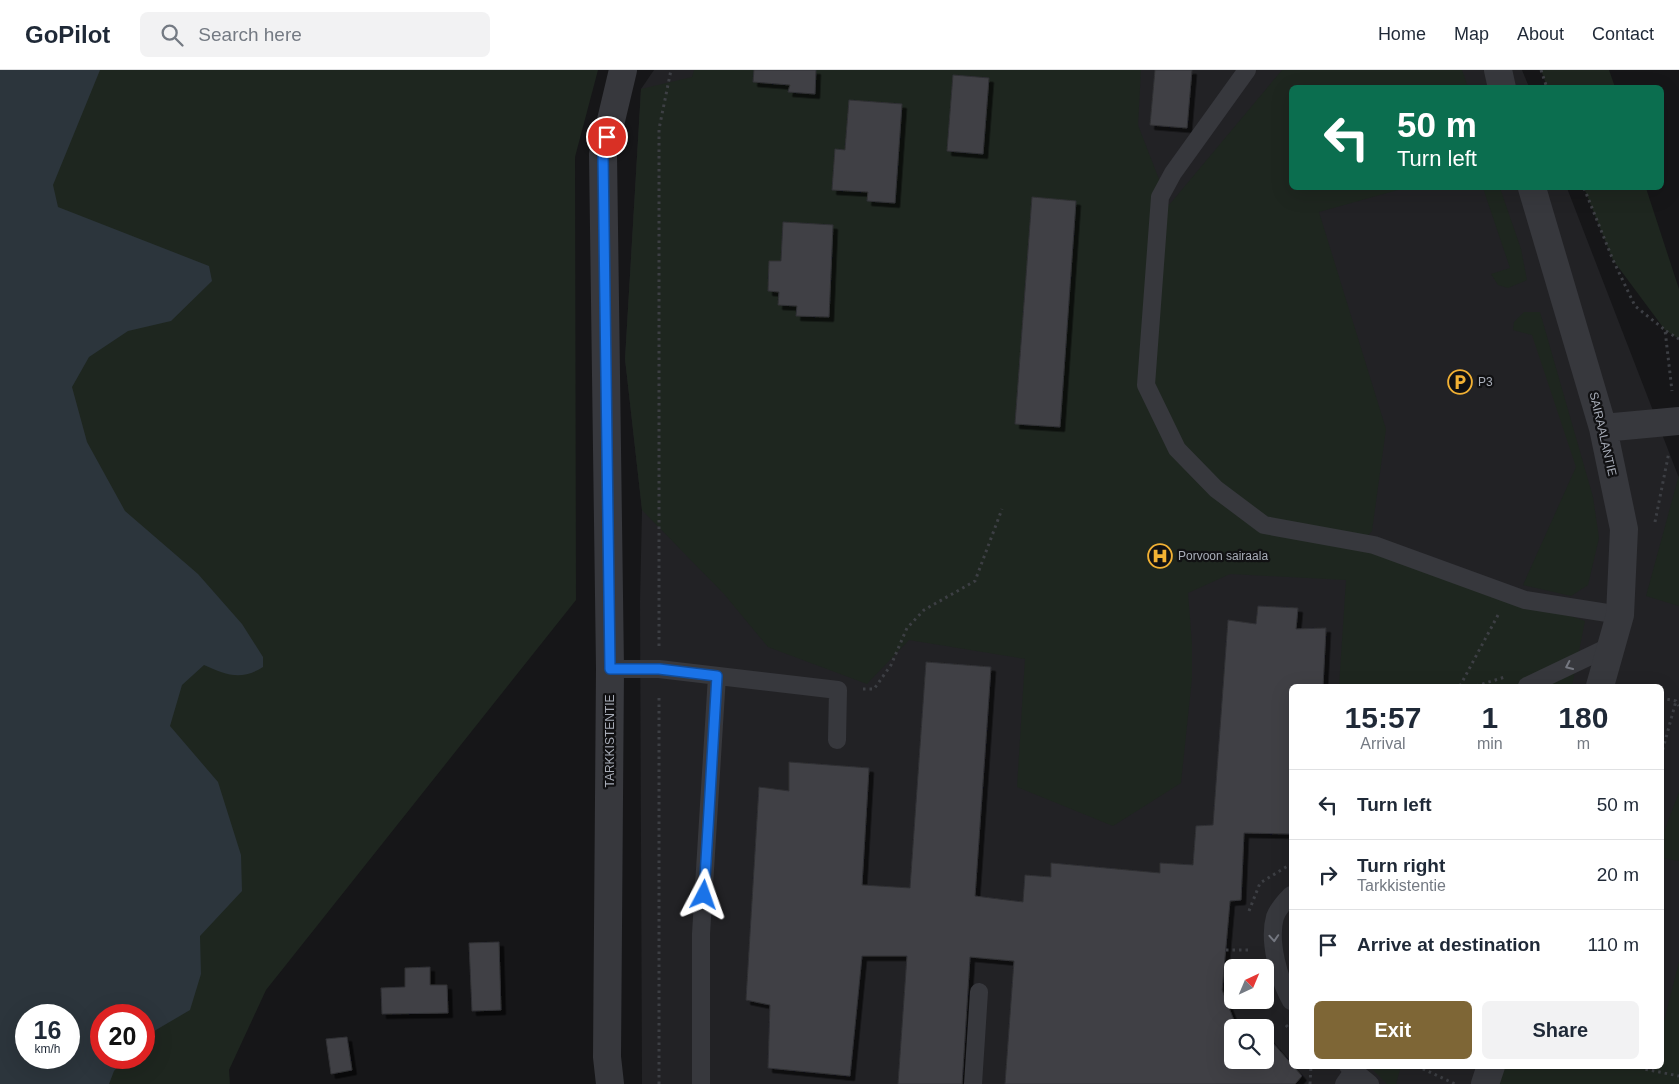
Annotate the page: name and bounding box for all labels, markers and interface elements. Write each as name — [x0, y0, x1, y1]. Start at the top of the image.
search box — [140, 12, 490, 57]
text: GoPilot — [25, 21, 110, 48]
icon: search — [158, 21, 186, 49]
text: Search here — [198, 24, 302, 45]
text: Home — [1378, 24, 1426, 44]
text: Map — [1454, 24, 1489, 44]
text: About — [1517, 24, 1564, 44]
text: Contact — [1592, 24, 1654, 44]
icon: left — [1314, 105, 1379, 170]
text: 50 m — [1397, 105, 1477, 144]
pin — [586, 116, 628, 158]
icon: arrive — [593, 123, 621, 151]
text: Turn left — [1397, 146, 1477, 171]
parking icon: P3 — [1447, 369, 1473, 395]
place label: P3 — [1478, 375, 1493, 389]
street label: SAIRAALANTIE — [1587, 391, 1619, 477]
hospital icon: Porvoon sairaala — [1147, 543, 1173, 569]
place label: Porvoon sairaala — [1178, 549, 1268, 563]
one-way arrow — [1565, 660, 1574, 671]
street label: TARKKISTENTIE — [603, 694, 617, 788]
text: 15:57 — [1345, 701, 1421, 734]
text: 1 — [1481, 701, 1498, 734]
text: 180 — [1558, 701, 1608, 734]
text: Arrival — [1360, 735, 1406, 752]
text: min — [1477, 735, 1503, 752]
text: m — [1577, 735, 1590, 752]
icon: left — [1314, 791, 1342, 819]
text: Turn left — [1357, 794, 1432, 815]
text: 50 m — [1597, 794, 1639, 815]
text: Turn right — [1357, 855, 1445, 876]
icon: right — [1314, 861, 1342, 889]
text: 20 m — [1597, 864, 1639, 885]
position arrow — [677, 868, 729, 920]
text: Tarkkistentie — [1357, 877, 1446, 894]
icon: arrive — [1314, 931, 1342, 959]
one-way arrow — [1269, 934, 1280, 942]
text: Arrive at destination — [1357, 934, 1541, 955]
text: 110 m — [1588, 934, 1639, 955]
north arrow — [1224, 959, 1274, 1009]
map controls — [1224, 959, 1274, 1069]
button: Exit — [1314, 1001, 1472, 1059]
button: Share — [1482, 1001, 1639, 1059]
speed limit sign: 20 — [90, 1004, 155, 1069]
text: 16 — [34, 1016, 61, 1044]
button: search — [1224, 1019, 1274, 1069]
text: km/h — [34, 1042, 61, 1056]

